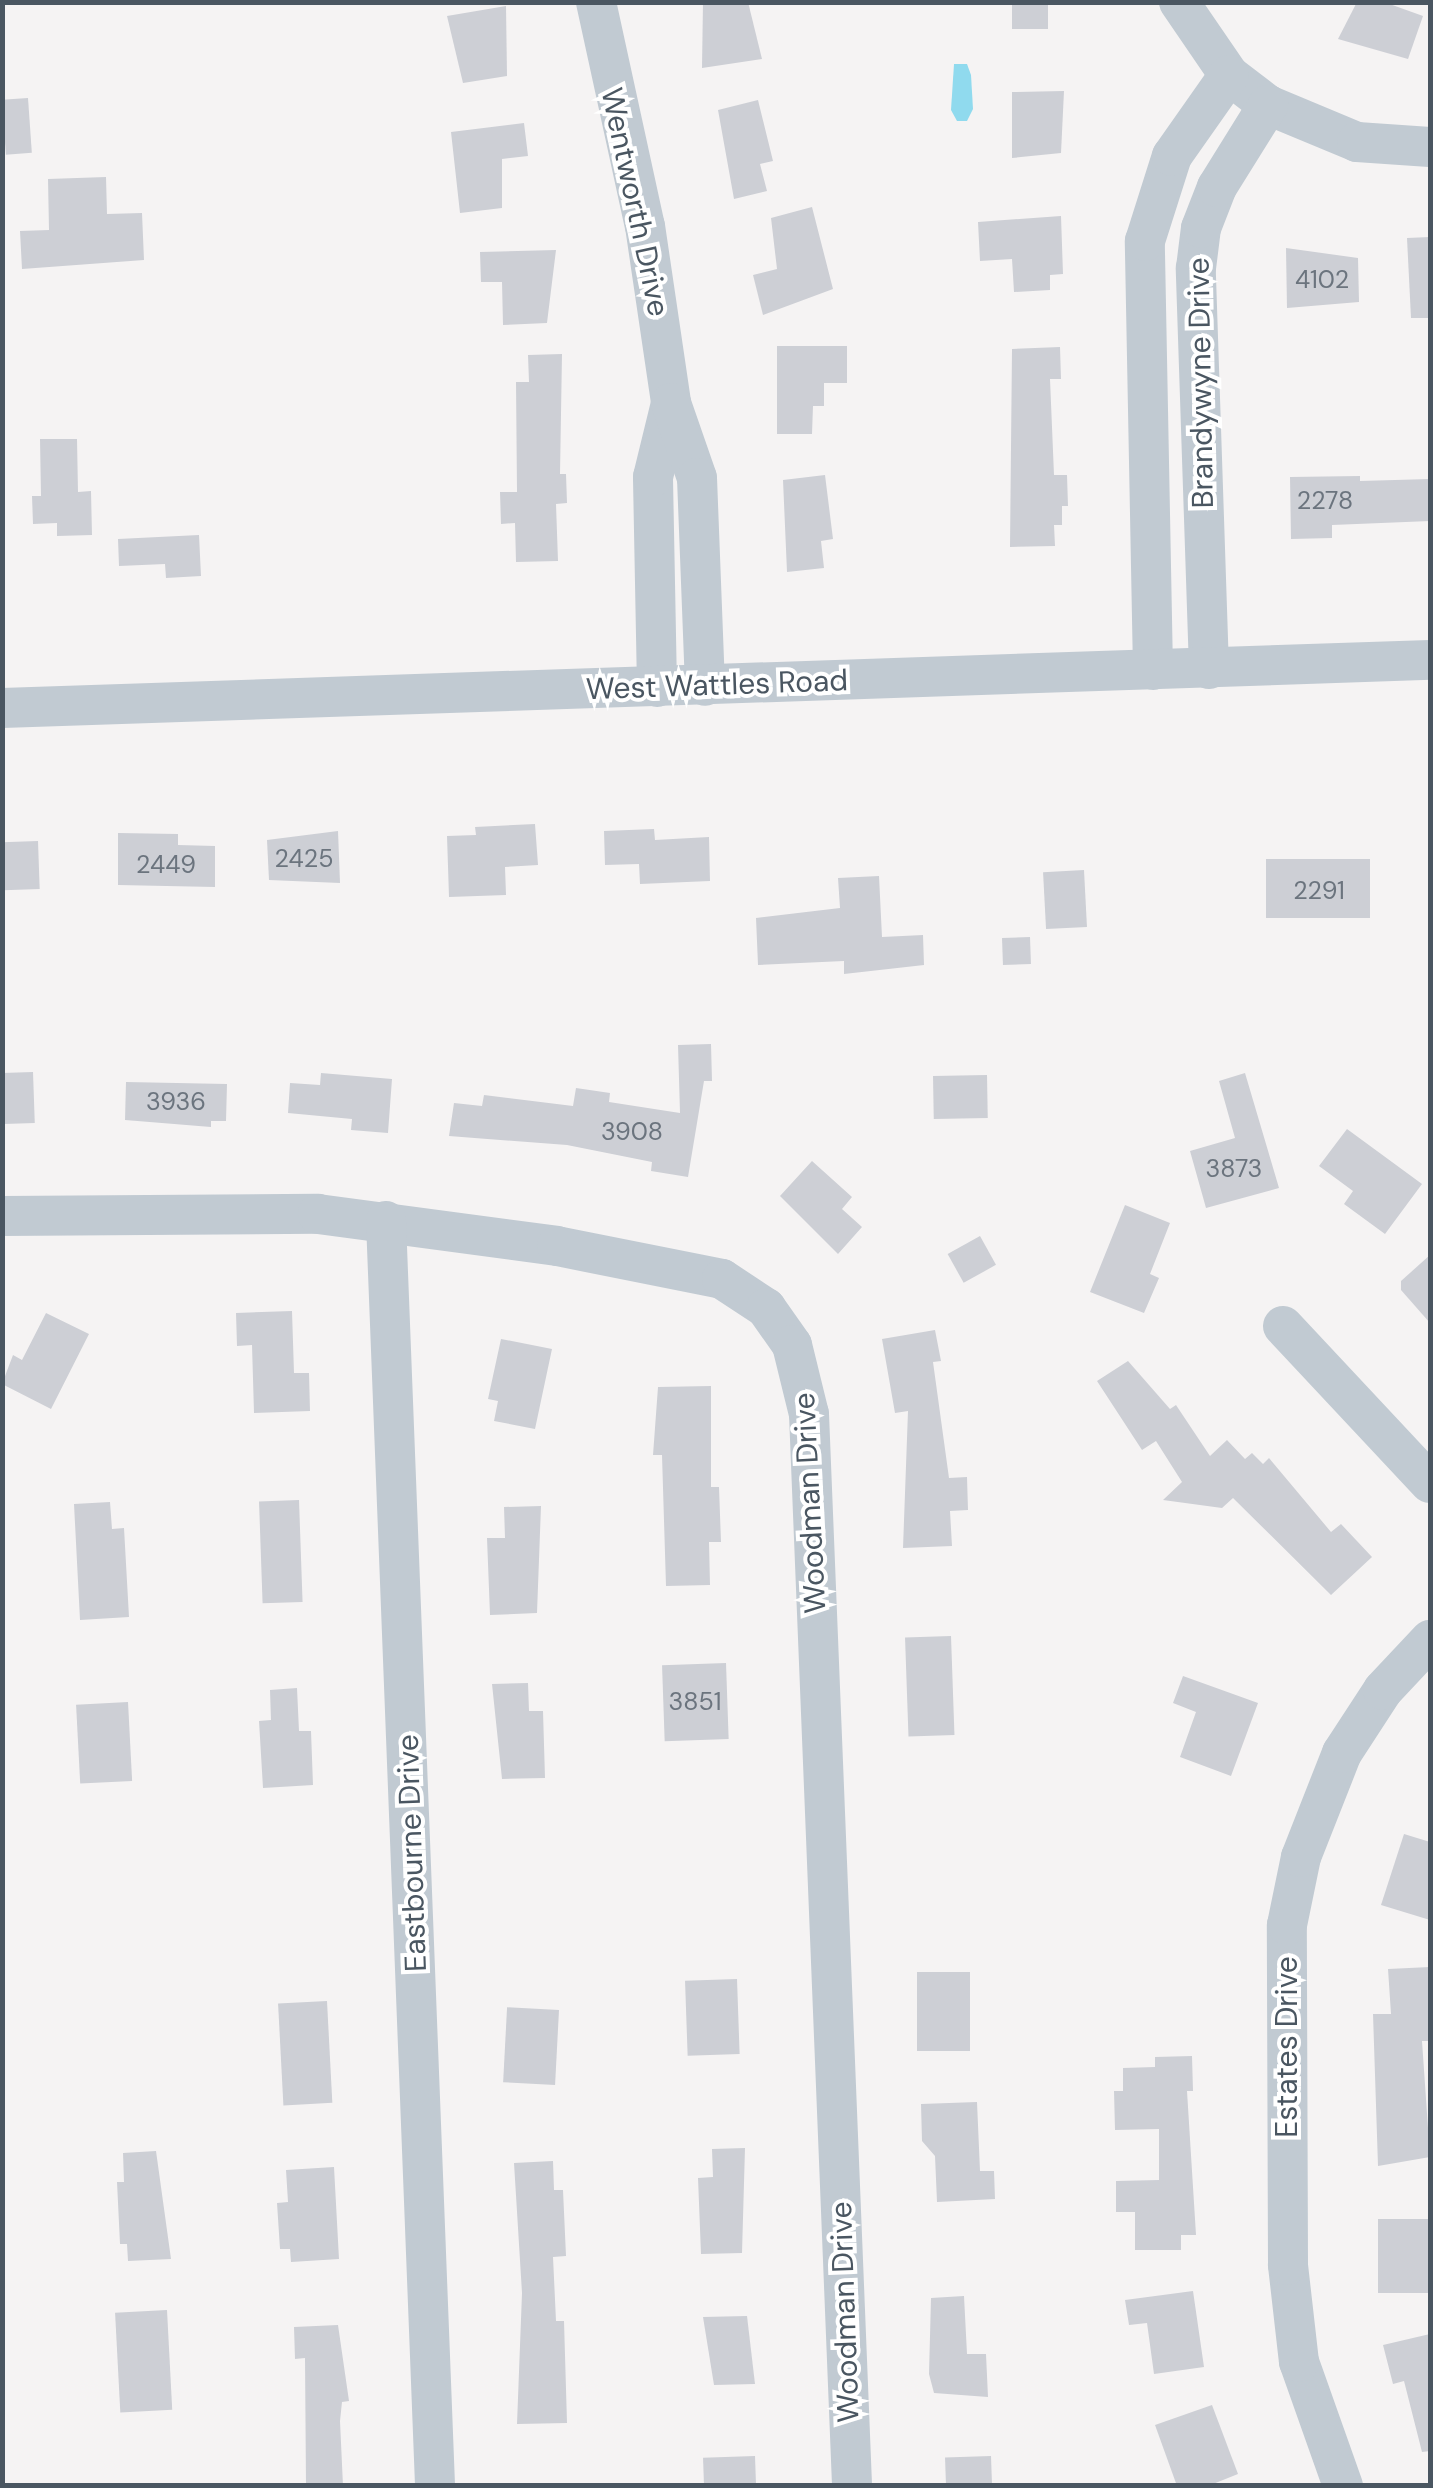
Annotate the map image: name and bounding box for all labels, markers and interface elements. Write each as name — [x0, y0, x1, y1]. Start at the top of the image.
street label: Wentworth Drive — [593, 84, 677, 320]
street label: Brandywyne Drive — [1181, 257, 1221, 509]
house number: 4102 — [1295, 265, 1349, 295]
house number: 2278 — [1297, 486, 1353, 516]
street label: West Wattles Road — [585, 662, 849, 708]
house number: 2425 — [275, 844, 333, 874]
house number: 2449 — [136, 850, 196, 880]
house number: 2291 — [1293, 876, 1345, 906]
house number: 3936 — [146, 1087, 206, 1117]
house number: 3908 — [601, 1117, 663, 1147]
house number: 3873 — [1206, 1154, 1262, 1184]
street label: Woodman Drive — [786, 1392, 834, 1614]
house number: 3851 — [668, 1687, 722, 1717]
street label: Eastbourne Drive — [390, 1734, 434, 1972]
street label: Estates Drive — [1269, 1956, 1305, 2138]
street label: Woodman Drive — [823, 2201, 867, 2423]

